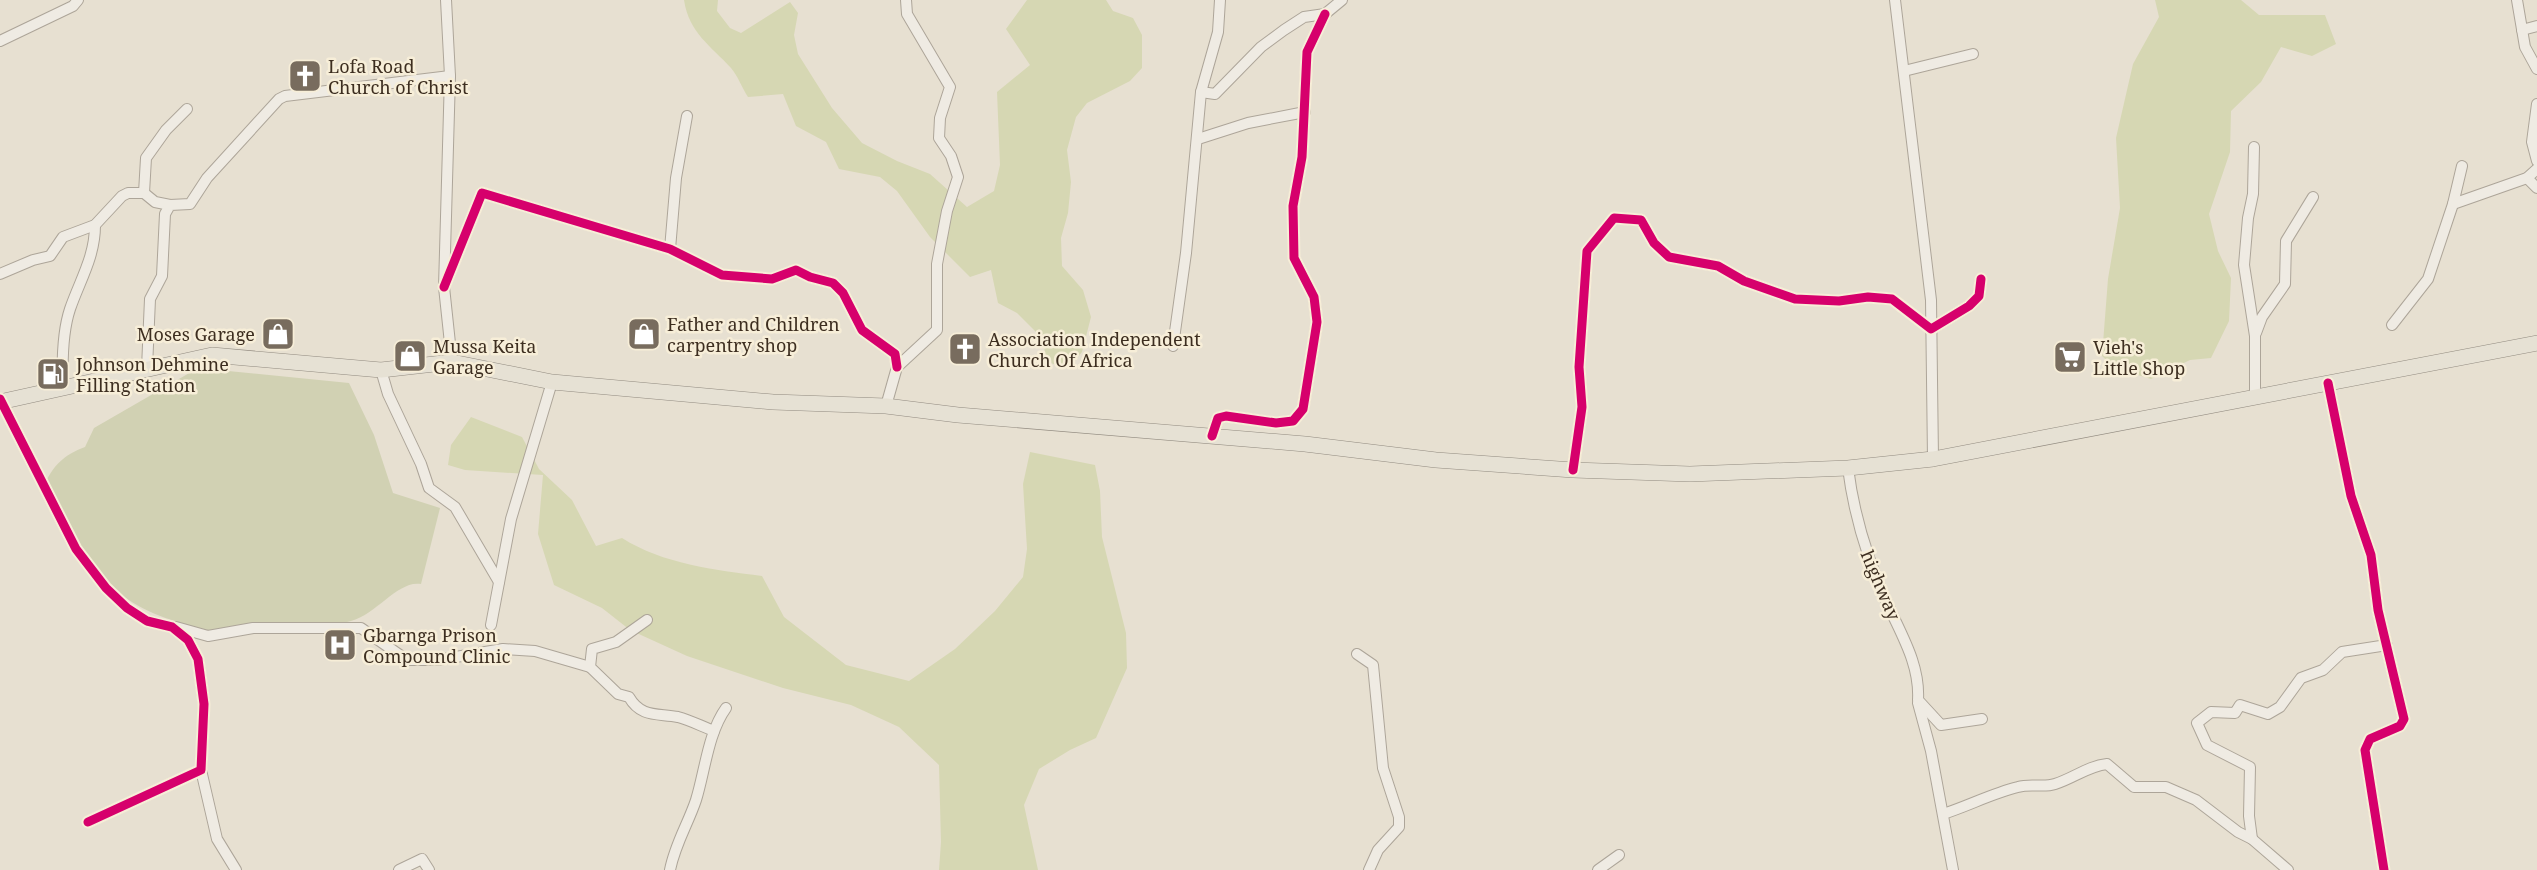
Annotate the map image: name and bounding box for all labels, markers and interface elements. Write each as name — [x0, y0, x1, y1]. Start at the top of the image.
place label: Lofa Road Church of Christ — [328, 54, 468, 99]
church icon: Lofa Road Church of Christ — [287, 58, 323, 94]
place label: Father and Children carpentry shop — [667, 312, 840, 357]
shop icon: Moses Garage — [260, 316, 296, 352]
shop icon: Father and Children carpentry shop — [626, 316, 662, 352]
place label: Moses Garage — [137, 322, 255, 346]
place label: Association Independent Church Of Africa — [988, 327, 1201, 372]
church icon: Association Independent Church Of Africa — [947, 331, 983, 367]
place label: Mussa Keita Garage — [433, 334, 536, 379]
place label: Vieh's Little Shop — [2093, 335, 2185, 380]
shop icon: Mussa Keita Garage — [392, 338, 428, 374]
supermarket icon: Vieh's Little Shop — [2052, 339, 2088, 375]
place label: Johnson Dehmine Filling Station — [75, 352, 229, 397]
fuel station icon: Johnson Dehmine Filling Station — [35, 356, 71, 392]
street label: highway — [1856, 546, 1907, 624]
place label: Gbarnga Prison Compound Clinic — [363, 623, 510, 668]
hospital icon: Gbarnga Prison Compound Clinic — [322, 627, 358, 663]

